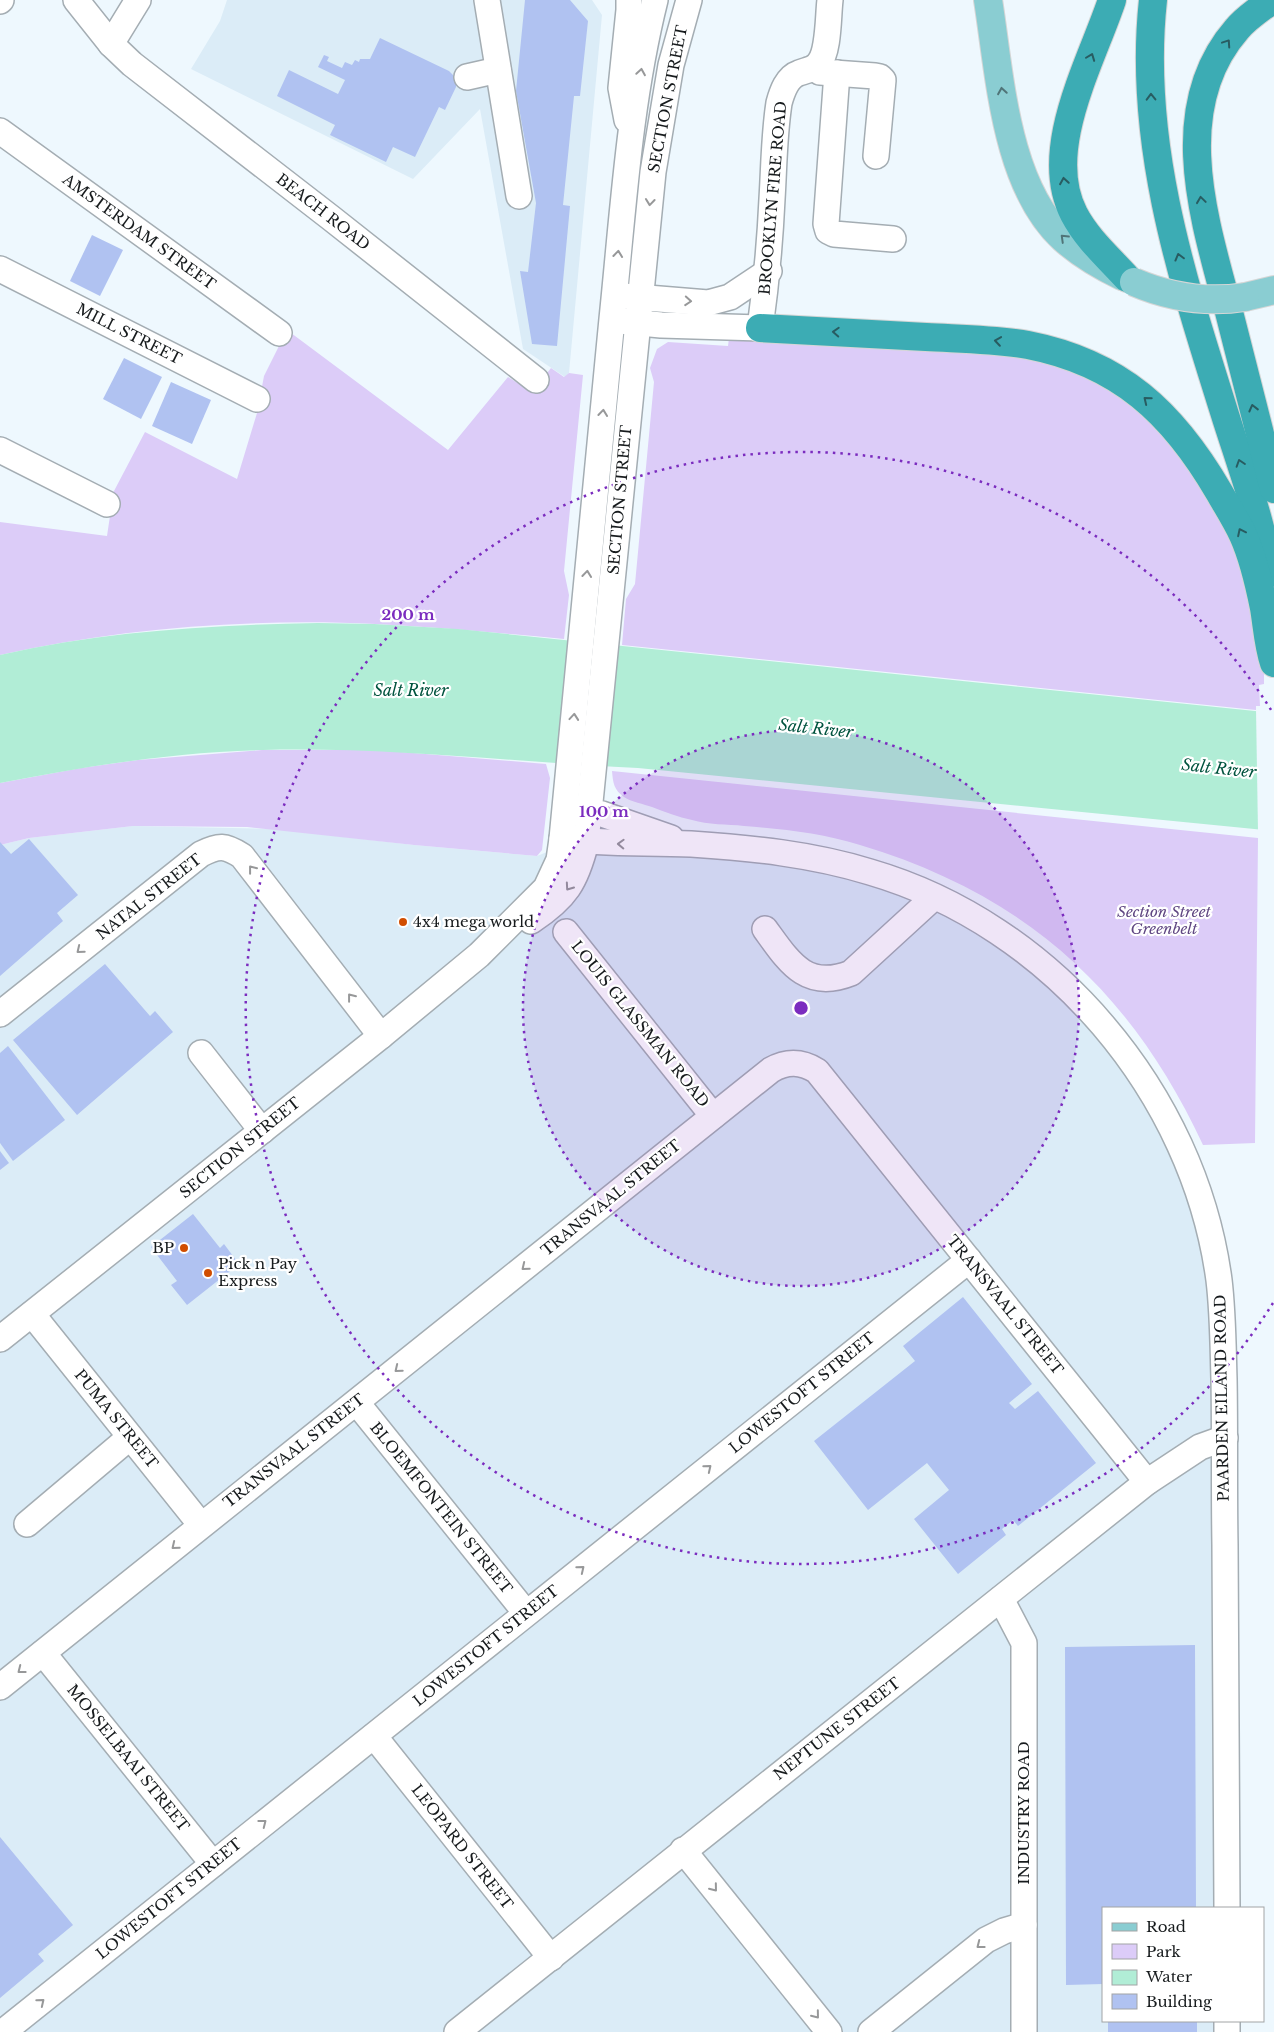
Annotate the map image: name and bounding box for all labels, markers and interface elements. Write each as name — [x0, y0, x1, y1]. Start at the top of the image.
street label: SECTION STREET — [644, 24, 691, 174]
one-way arrow — [1220, 40, 1230, 49]
one-way arrow — [1085, 53, 1096, 62]
one-way arrow — [635, 68, 645, 76]
one-way arrow — [998, 87, 1008, 95]
one-way arrow — [1146, 93, 1156, 100]
street label: BROOKLYN FIRE ROAD — [755, 100, 790, 296]
street label: AMSTERDAM STREET — [58, 169, 220, 294]
street label: BEACH ROAD — [273, 169, 374, 254]
one-way arrow — [1060, 176, 1070, 185]
one-way arrow — [1196, 195, 1207, 203]
one-way arrow — [644, 198, 655, 206]
one-way arrow — [1060, 235, 1069, 244]
one-way arrow — [613, 250, 624, 258]
one-way arrow — [1174, 253, 1184, 261]
one-way arrow — [684, 296, 692, 307]
street label: MILL STREET — [73, 299, 185, 368]
one-way arrow — [832, 327, 840, 338]
one-way arrow — [994, 336, 1002, 347]
one-way arrow — [1144, 398, 1153, 406]
one-way arrow — [1248, 404, 1259, 413]
one-way arrow — [597, 408, 608, 416]
street label: SECTION STREET — [604, 425, 635, 575]
one-way arrow — [1236, 459, 1246, 467]
one-way arrow — [1236, 528, 1247, 537]
one-way arrow — [581, 570, 592, 578]
text: 200 m — [382, 605, 435, 624]
water label: Salt River — [374, 680, 449, 700]
one-way arrow — [568, 713, 579, 721]
water label: Salt River — [778, 714, 855, 742]
water label: Salt River — [1181, 754, 1258, 782]
text: 100 m — [579, 802, 629, 821]
one-way arrow — [617, 839, 624, 849]
street label: NATAL STREET — [92, 850, 205, 944]
one-way arrow — [249, 866, 257, 875]
one-way arrow — [566, 881, 575, 891]
park label: Section Street Greenbelt — [1117, 902, 1211, 938]
place label: 4x4 mega world — [413, 912, 534, 931]
marker: 4x4 mega world — [397, 916, 409, 928]
street label: LOUIS GLASSMAN ROAD — [567, 937, 713, 1111]
one-way arrow — [77, 945, 86, 954]
one-way arrow — [348, 993, 357, 1003]
centre of rings — [792, 999, 810, 1017]
street label: SECTION STREET — [176, 1093, 304, 1202]
street label: TRANSVAAL STREET — [537, 1135, 684, 1260]
street label: TRANSVAAL STREET — [943, 1231, 1068, 1378]
place label: BP — [152, 1238, 174, 1257]
marker: BP — [178, 1242, 190, 1254]
place label: Pick n Pay Express — [218, 1254, 298, 1290]
one-way arrow — [522, 1262, 531, 1270]
marker: Pick n Pay Express — [202, 1267, 214, 1279]
street label: PAARDEN EILAND ROAD — [1210, 1294, 1233, 1502]
street label: LOWESTOFT STREET — [725, 1328, 878, 1457]
one-way arrow — [395, 1364, 404, 1373]
street label: PUMA STREET — [71, 1365, 162, 1472]
street label: TRANSVAAL STREET — [219, 1389, 368, 1512]
street label: BLOEMFONTEIN STREET — [366, 1418, 517, 1597]
one-way arrow — [703, 1464, 712, 1473]
one-way arrow — [172, 1540, 181, 1548]
one-way arrow — [576, 1565, 585, 1574]
street label: LOWESTOFT STREET — [409, 1581, 562, 1710]
one-way arrow — [18, 1664, 27, 1672]
street label: NEPTUNE STREET — [770, 1673, 904, 1784]
street label: MOSSELBAAI STREET — [63, 1680, 194, 1835]
street label: INDUSTRY ROAD — [1014, 1741, 1033, 1885]
street label: LEOPARD STREET — [408, 1780, 517, 1913]
one-way arrow — [257, 1821, 266, 1829]
street label: LOWESTOFT STREET — [92, 1834, 245, 1963]
one-way arrow — [708, 1883, 717, 1892]
legend — [1102, 1907, 1264, 2022]
text: Road — [1146, 1917, 1186, 1936]
one-way arrow — [977, 1940, 986, 1948]
text: Park — [1146, 1942, 1182, 1961]
text: Water — [1145, 1967, 1193, 1986]
text: Building — [1146, 1992, 1213, 2011]
one-way arrow — [35, 1999, 44, 2007]
one-way arrow — [810, 2009, 818, 2018]

